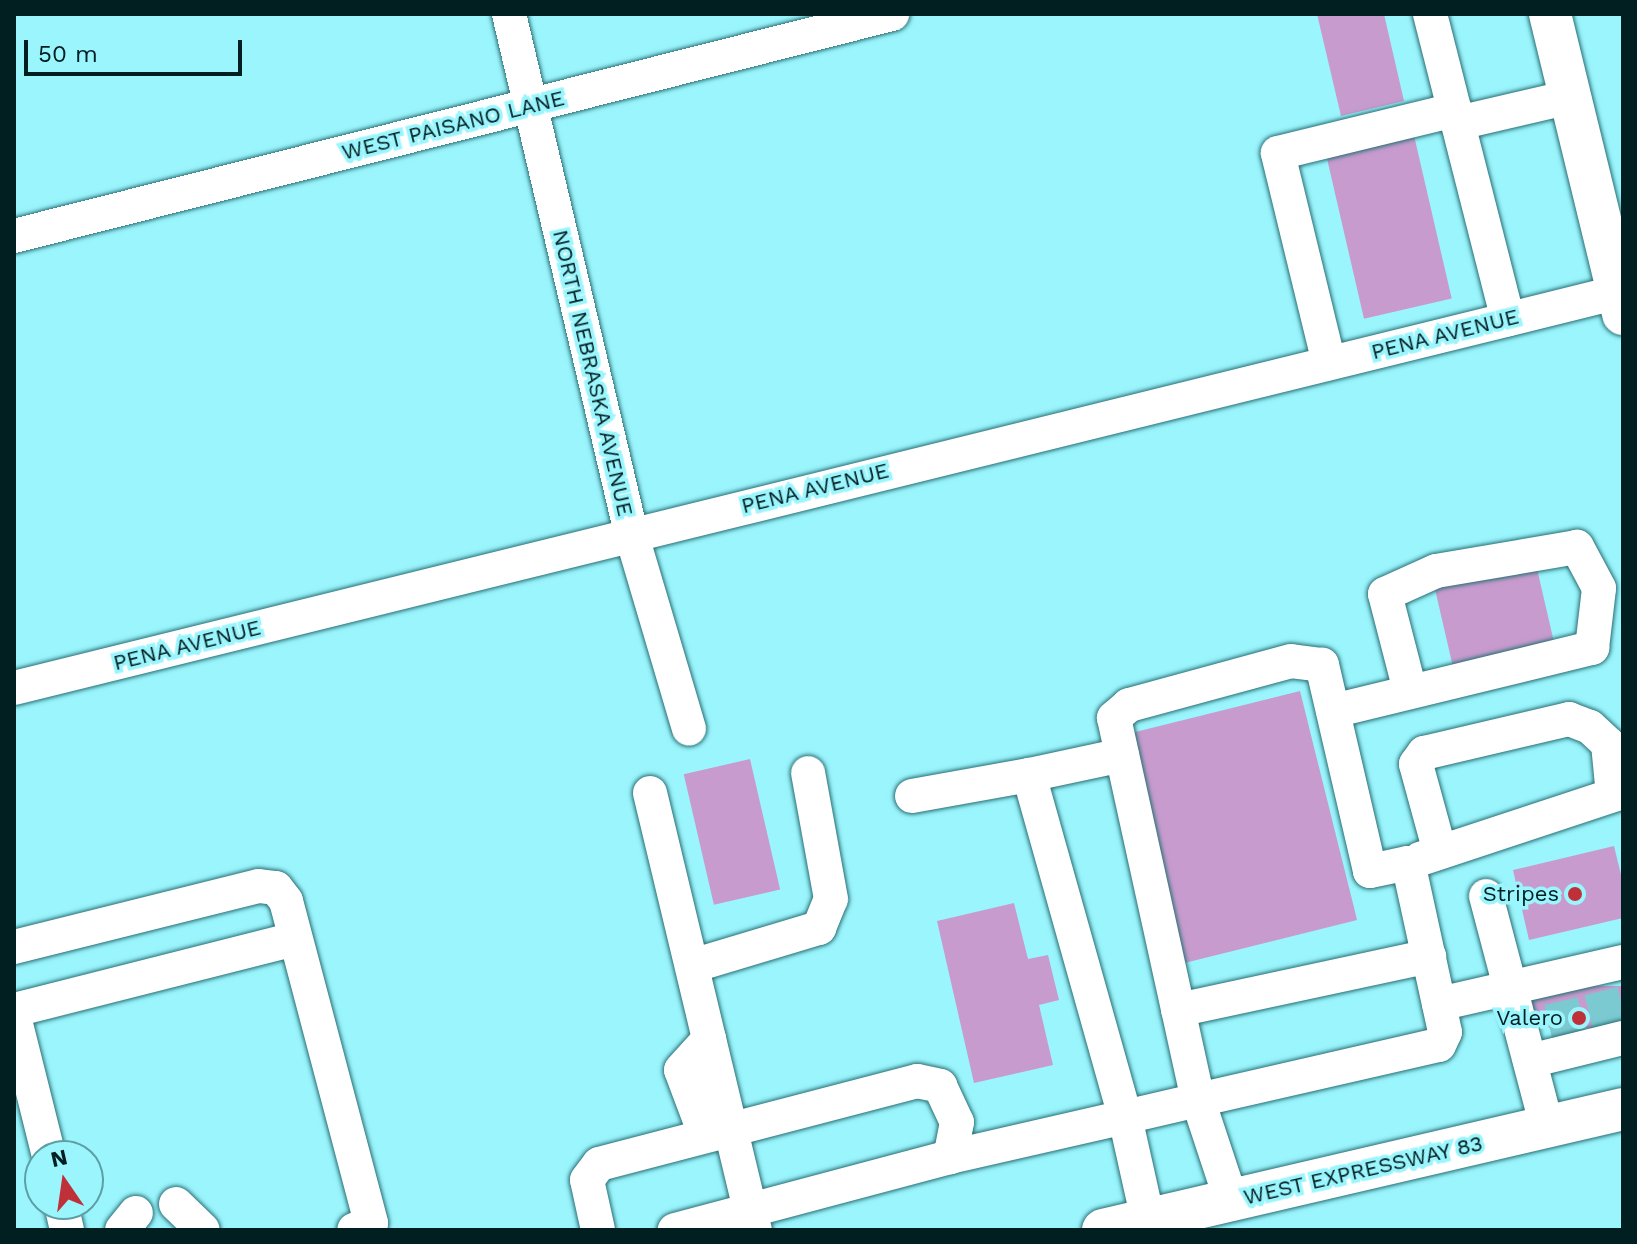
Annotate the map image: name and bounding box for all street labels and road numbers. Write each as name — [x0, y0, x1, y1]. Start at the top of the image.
street label: WEST PAISANO LANE — [339, 84, 567, 166]
street label: NORTH NEBRASKA AVENUE — [547, 226, 639, 520]
street label: PENA AVENUE — [1368, 303, 1522, 365]
street label: PENA AVENUE — [738, 457, 892, 519]
street label: PENA AVENUE — [110, 614, 264, 676]
street label: WEST EXPRESSWAY 83 — [1240, 1129, 1486, 1211]

